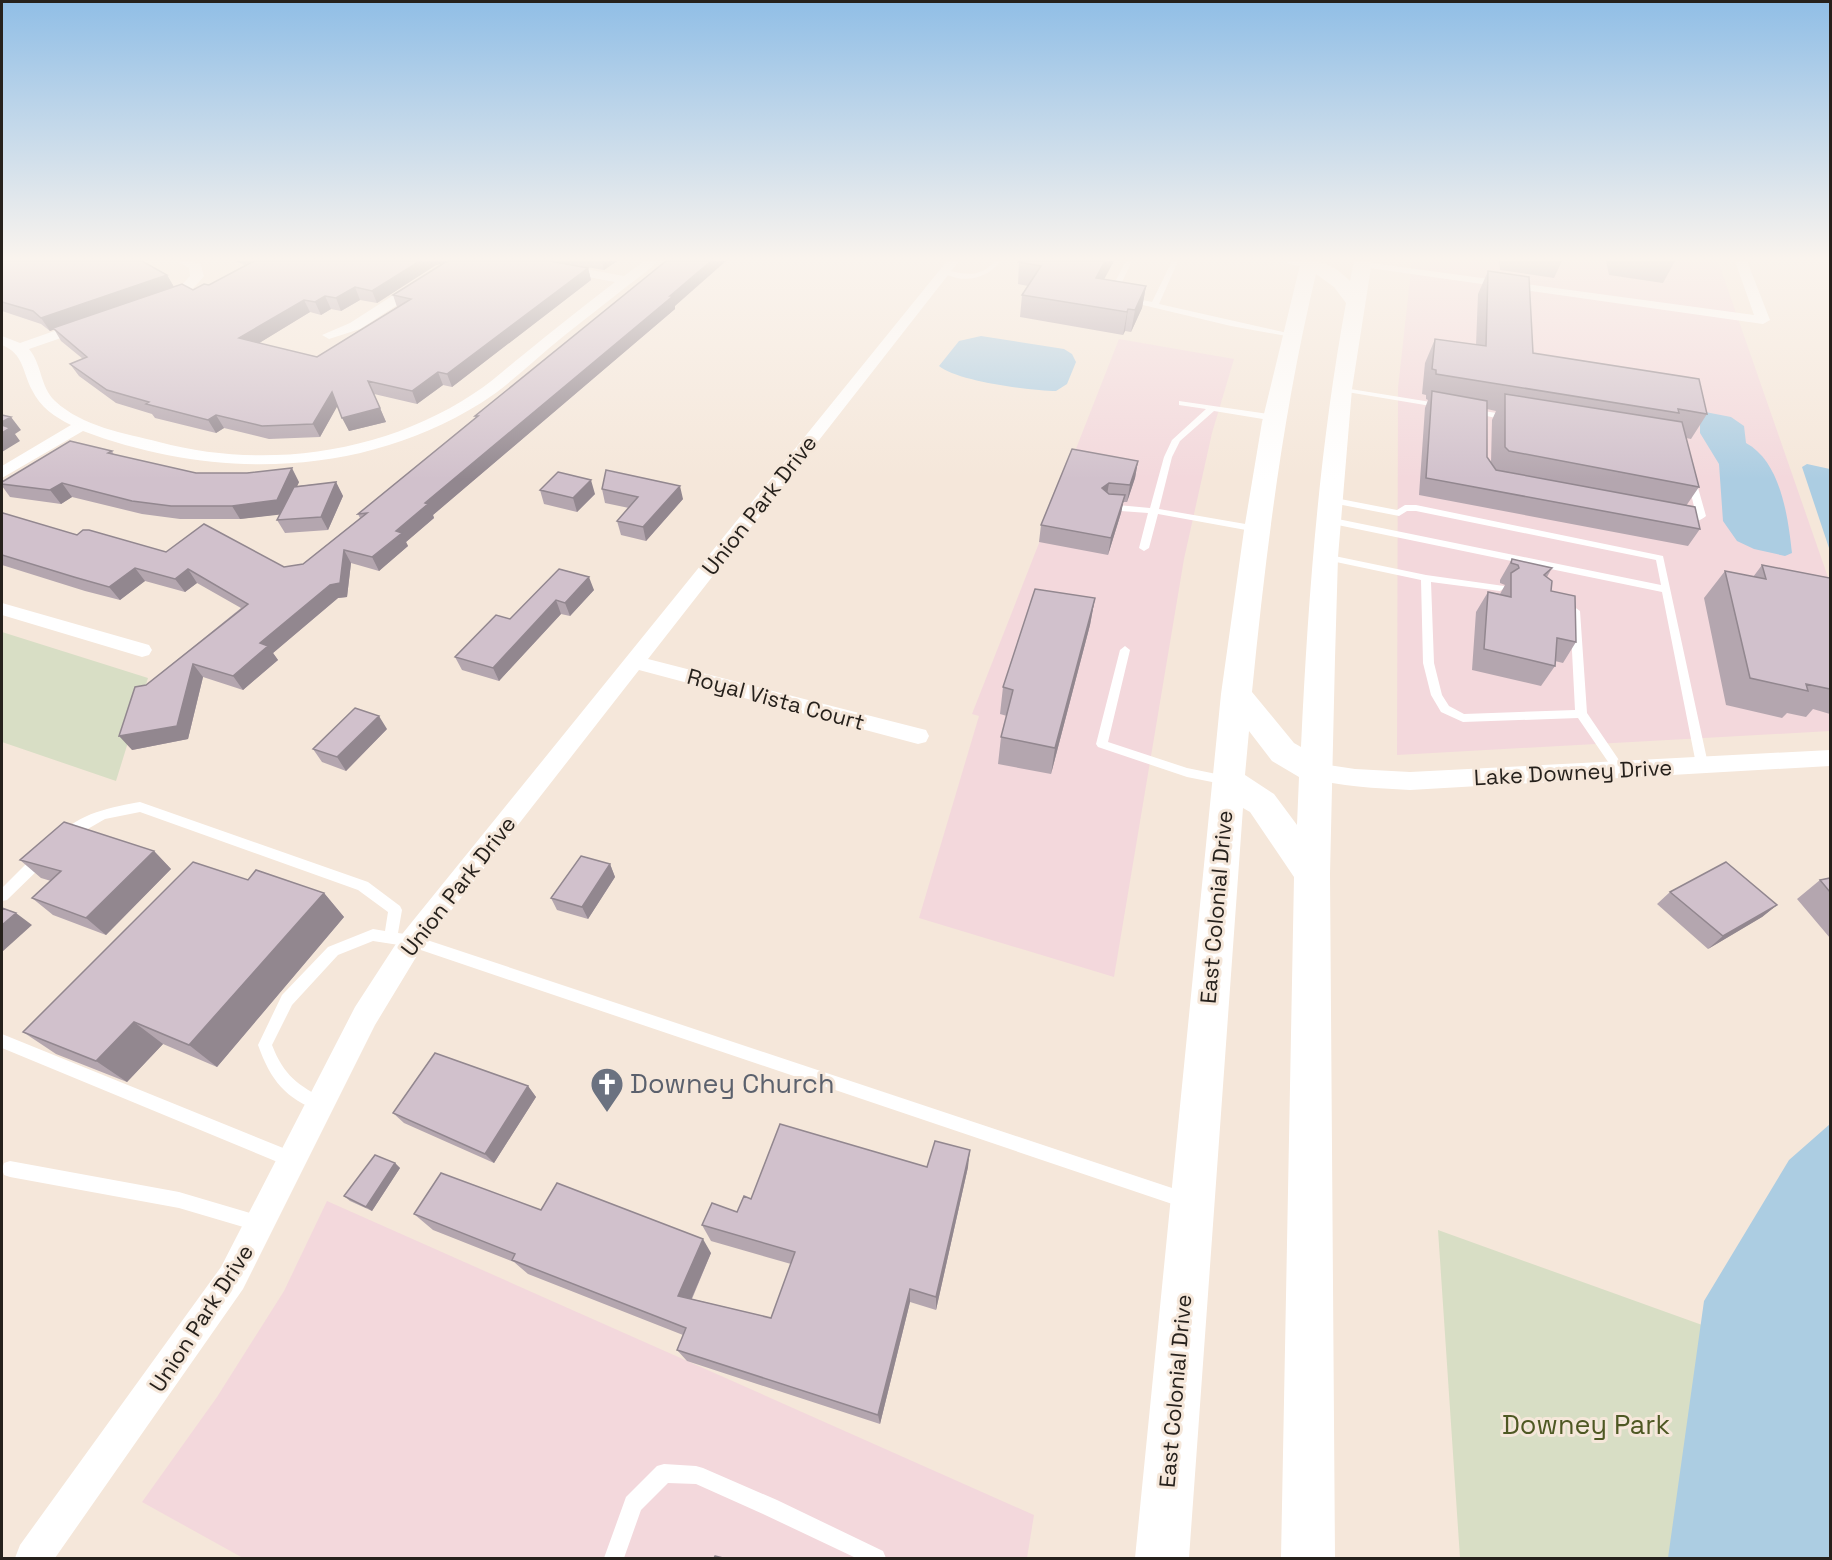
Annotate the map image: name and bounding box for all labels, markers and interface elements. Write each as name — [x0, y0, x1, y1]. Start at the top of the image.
street label: Union Park Drive — [696, 429, 822, 581]
street label: Royal Vista Court — [684, 662, 868, 736]
street label: Lake Downey Drive — [1473, 753, 1673, 791]
street label: East Colonial Drive — [1194, 809, 1238, 1005]
street label: Union Park Drive — [395, 810, 521, 962]
church icon: Downey Church — [589, 1066, 625, 1113]
place label: Downey Church — [630, 1066, 835, 1101]
street label: Union Park Drive — [143, 1239, 259, 1397]
street label: East Colonial Drive — [1153, 1293, 1197, 1489]
park label: Downey Park — [1502, 1407, 1670, 1442]

